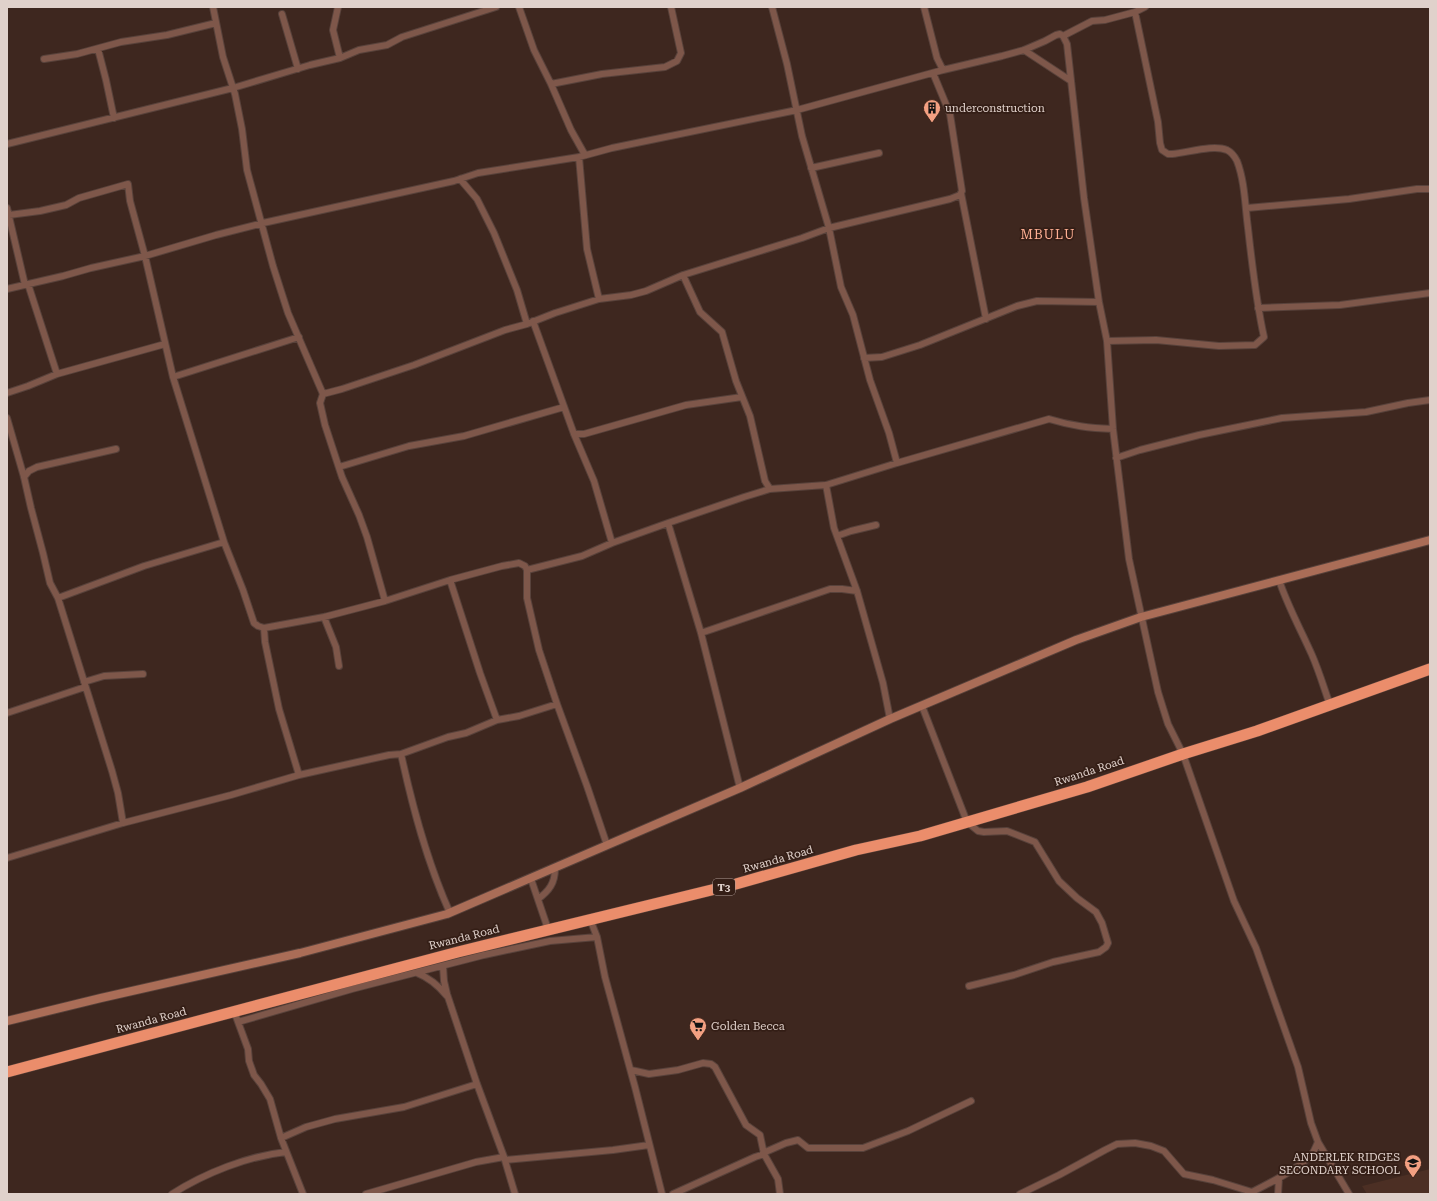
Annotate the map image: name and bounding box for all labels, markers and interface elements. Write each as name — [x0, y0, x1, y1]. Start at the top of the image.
building icon: underconstruction — [922, 98, 942, 123]
place label: underconstruction — [945, 102, 1045, 115]
district label: MBULU — [1021, 227, 1075, 242]
street label: Rwanda Road — [1053, 754, 1126, 789]
street label: Rwanda Road — [742, 843, 815, 876]
road number: T3 — [713, 879, 735, 895]
street label: Rwanda Road — [427, 922, 501, 953]
street label: Rwanda Road — [115, 1005, 188, 1036]
supermarket icon: Golden Becca — [688, 1016, 708, 1041]
place label: Golden Becca — [711, 1020, 785, 1033]
place label: ANDERLEK RIDGES SECONDARY SCHOOL — [1279, 1151, 1400, 1177]
school or university icon: ANDERLEK RIDGES SECONDARY SCHOOL — [1403, 1153, 1423, 1178]

